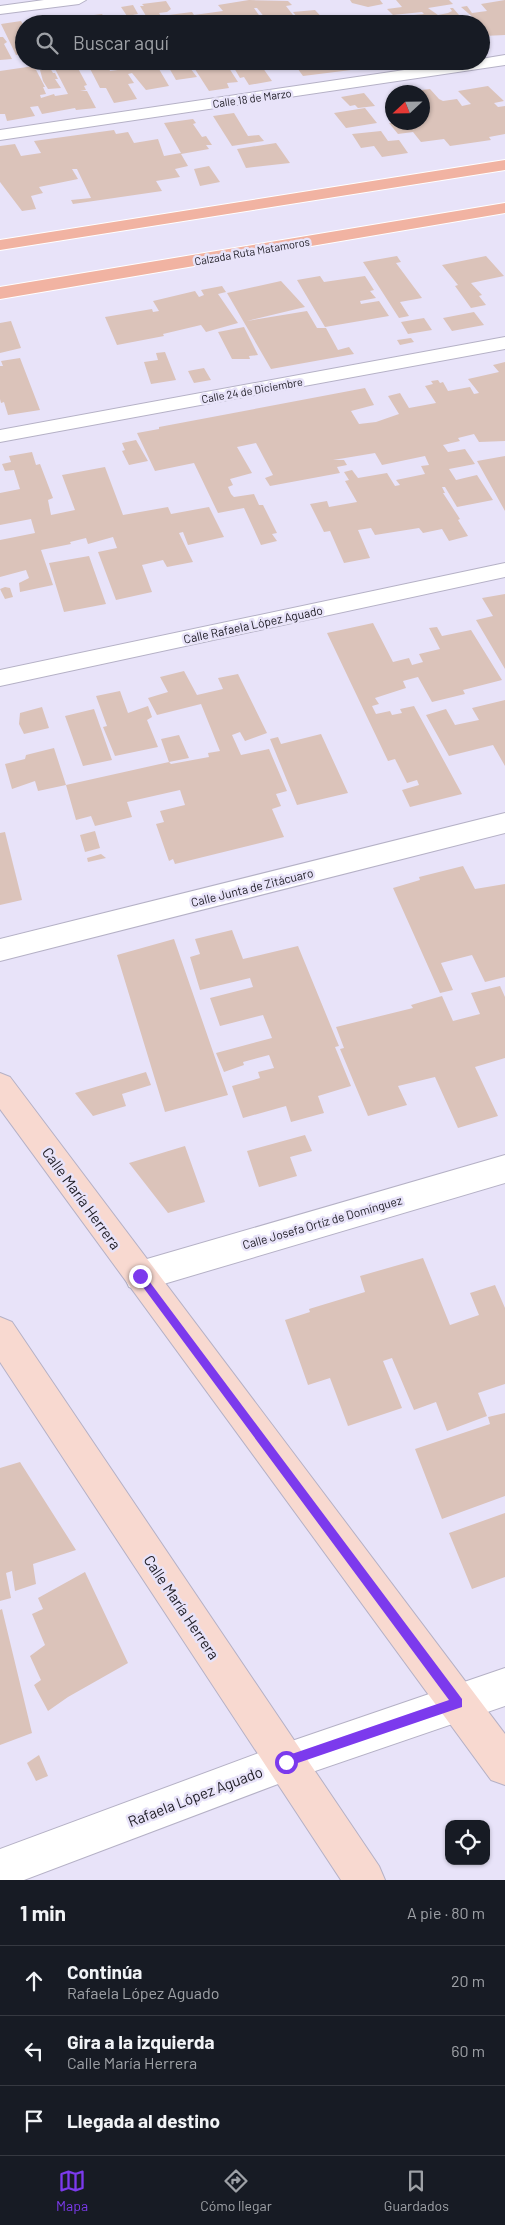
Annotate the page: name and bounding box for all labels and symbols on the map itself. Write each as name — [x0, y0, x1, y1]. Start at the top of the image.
north arrow — [385, 85, 430, 130]
street label: Calle 18 de Marzo — [212, 86, 292, 110]
street label: Calzada Ruta Matamoros — [193, 234, 311, 268]
street label: Calle 24 de Diciembre — [200, 375, 304, 405]
street label: Calle Rafaela López Aguado — [182, 602, 324, 646]
street label: Calle Junta de Zitácuaro — [189, 865, 315, 909]
street label: Calle María Herrera — [39, 1143, 125, 1253]
street label: Calle Josefa Ortíz de Domínguez — [241, 1192, 403, 1252]
route end — [129, 1265, 152, 1288]
street label: Calle María Herrera — [140, 1551, 224, 1663]
route start — [275, 1751, 298, 1774]
street label: Rafaela López Aguado — [125, 1762, 265, 1830]

